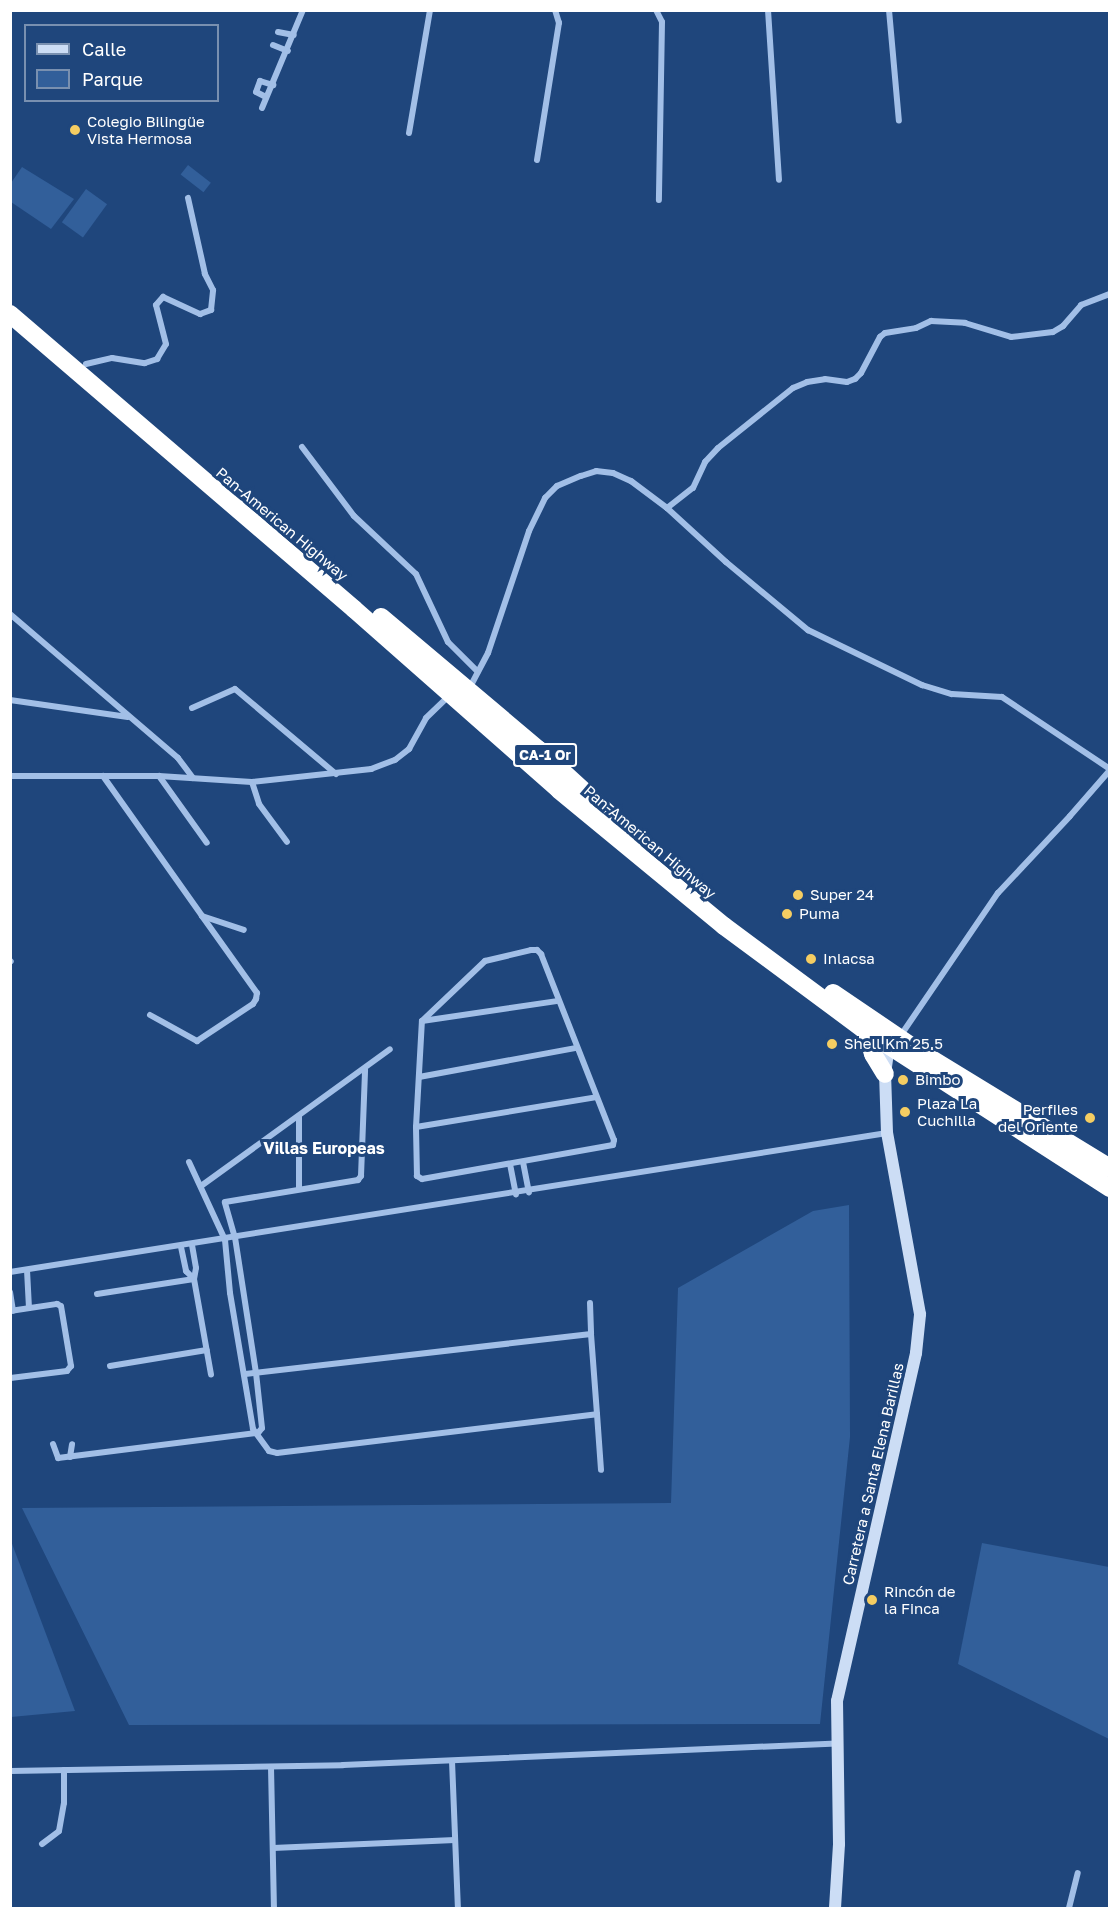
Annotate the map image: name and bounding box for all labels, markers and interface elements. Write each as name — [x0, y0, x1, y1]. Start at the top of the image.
legend — [24, 24, 219, 102]
text: Calle — [82, 38, 126, 60]
text: Parque — [82, 68, 143, 90]
place label: Colegio Bilingüe Vista Hermosa — [87, 112, 205, 147]
marker: Colegio Bilingüe Vista Hermosa — [68, 123, 82, 137]
street label: Pan-American Highway — [212, 464, 352, 584]
road number: CA-1 Or — [512, 744, 578, 766]
street label: Pan-American Highway — [580, 782, 720, 902]
place label: Super 24 — [810, 886, 874, 904]
marker: Super 24 — [791, 888, 805, 902]
place label: Puma — [799, 905, 840, 923]
marker: Puma — [780, 907, 794, 921]
place label: Inlacsa — [823, 950, 875, 968]
marker: Inlacsa — [804, 952, 818, 966]
place label: Shell Km 25.5 — [844, 1035, 943, 1053]
marker: Shell Km 25.5 — [825, 1037, 839, 1051]
place label: Bimbo — [915, 1071, 961, 1089]
marker: Bimbo — [896, 1073, 910, 1087]
place label: Plaza La Cuchilla — [917, 1094, 977, 1129]
place label: Perfiles del Oriente — [998, 1100, 1078, 1135]
marker: Plaza La Cuchilla — [898, 1105, 912, 1119]
marker: Perfiles del Oriente — [1083, 1111, 1097, 1125]
district label: Villas Europeas — [263, 1138, 385, 1158]
street label: Carretera a Santa Elena Barillas — [839, 1361, 907, 1587]
place label: Rincón de la Finca — [884, 1582, 956, 1617]
marker: Rincón de la Finca — [865, 1593, 879, 1607]

